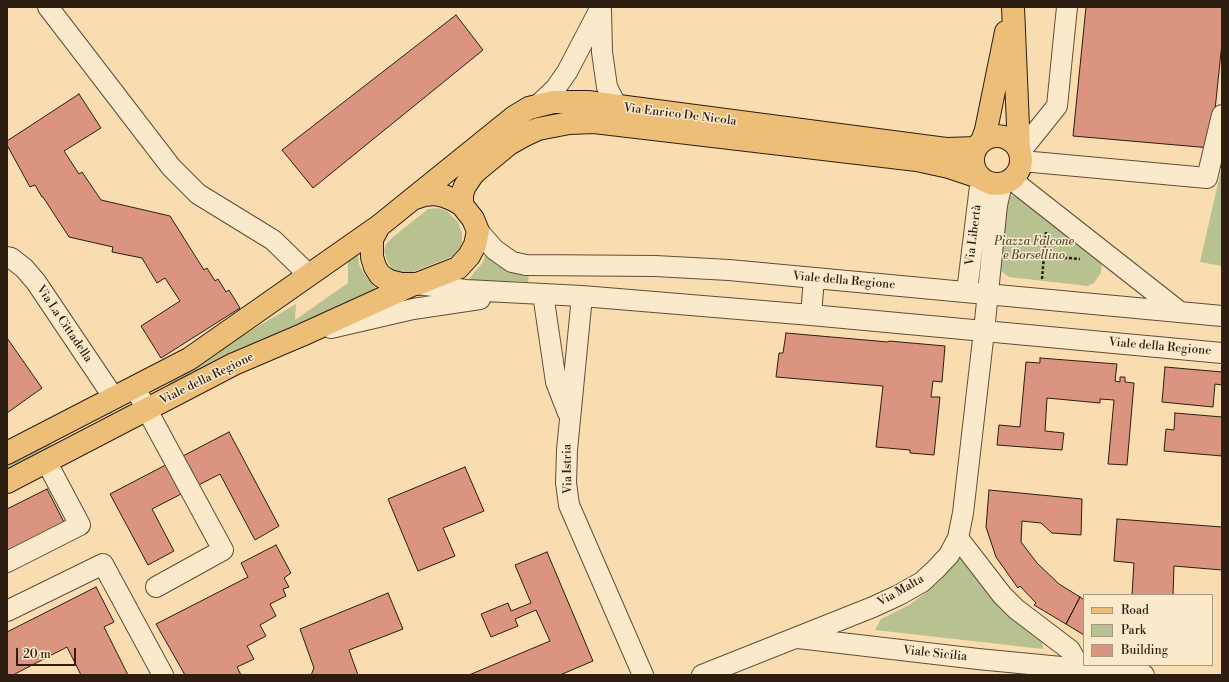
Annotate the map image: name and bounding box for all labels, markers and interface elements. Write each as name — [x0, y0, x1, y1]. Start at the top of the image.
street label: Via Enrico De Nicola — [623, 101, 737, 129]
street label: Via Libertà — [963, 204, 985, 266]
park label: Piazza Falcone e Borsellino — [994, 235, 1074, 263]
street label: Viale della Regione — [792, 269, 896, 293]
street label: Via La Cittadella — [33, 283, 95, 365]
street label: Viale della Regione — [1108, 335, 1212, 359]
street label: Viale della Regione — [158, 350, 256, 408]
street label: Via Istria — [560, 444, 576, 494]
street label: Via Malta — [875, 572, 927, 610]
legend — [1083, 594, 1213, 666]
text: Road — [1121, 603, 1149, 618]
text: Park — [1121, 623, 1146, 638]
scale bar — [18, 640, 78, 666]
street label: Viale Sicilia — [902, 643, 968, 665]
text: Building — [1121, 643, 1168, 658]
text: 20 m — [23, 647, 51, 662]

